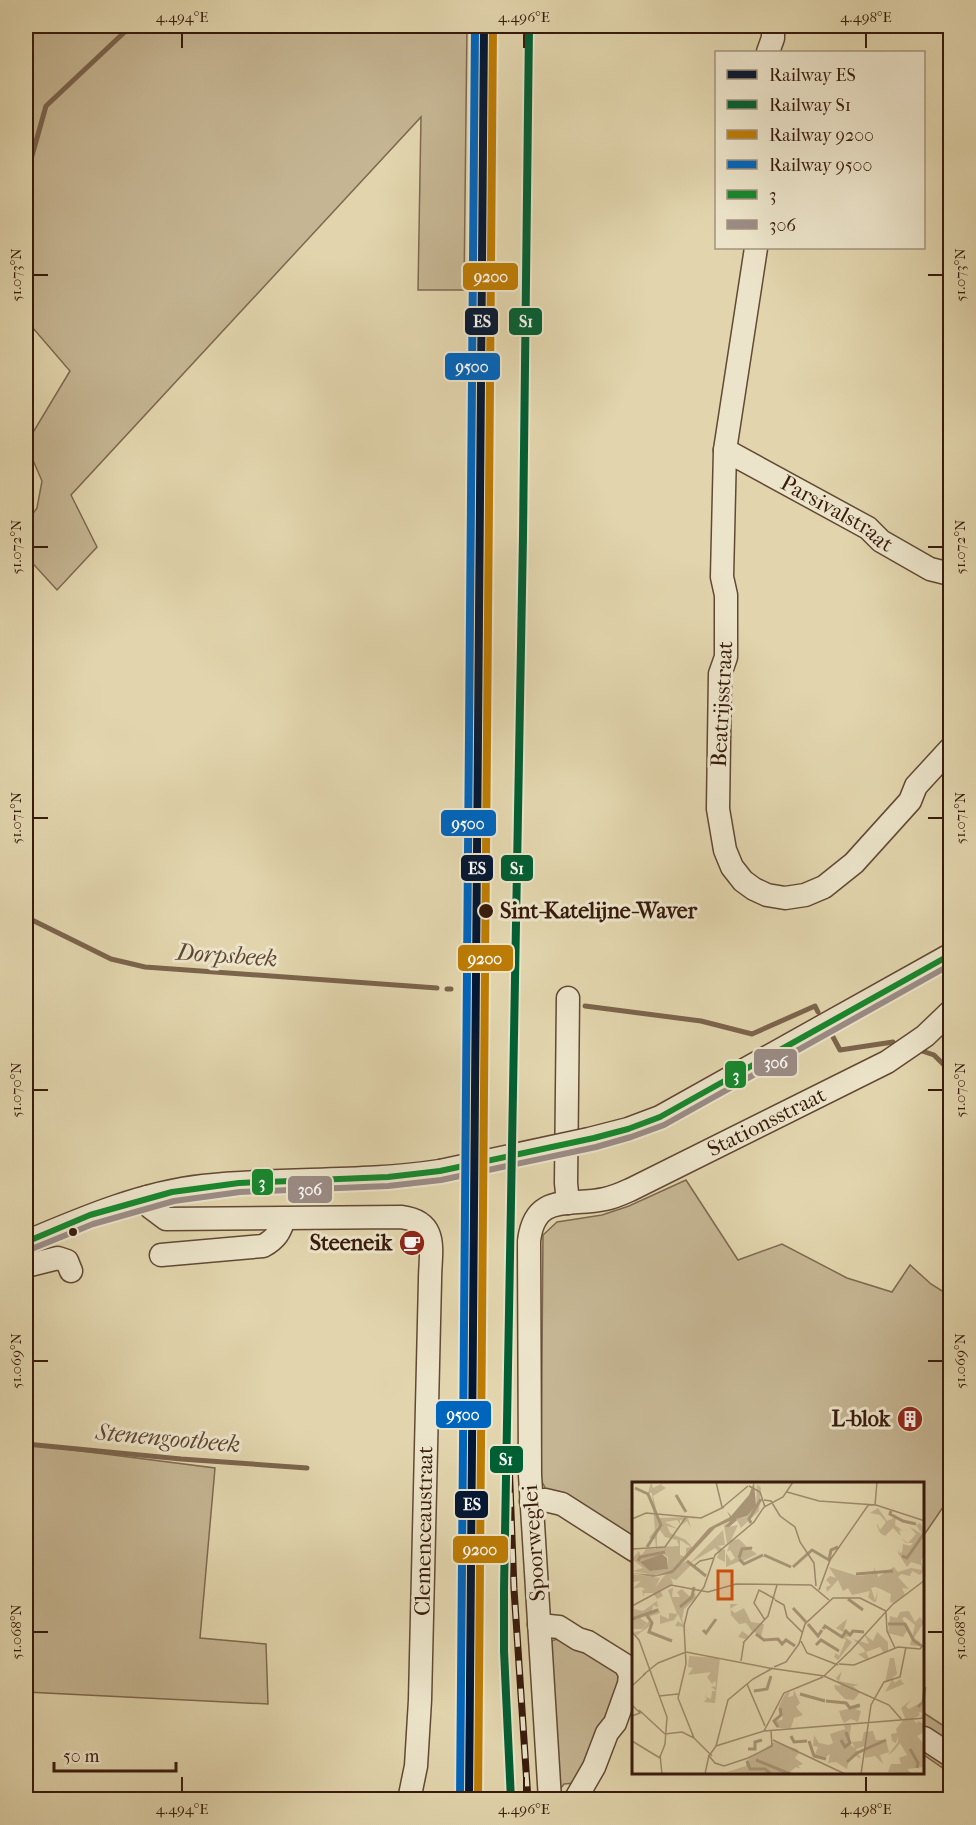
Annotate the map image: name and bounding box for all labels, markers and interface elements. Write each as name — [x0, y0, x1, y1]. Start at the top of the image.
text: 4.494°E — [156, 8, 208, 26]
text: 4.496°E — [498, 8, 550, 26]
text: 4.498°E — [840, 8, 892, 26]
legend — [715, 51, 925, 249]
text: Railway ES — [769, 65, 856, 86]
text: Railway S1 — [769, 95, 851, 116]
text: Railway 9200 — [769, 125, 874, 146]
text: Railway 9500 — [769, 155, 872, 176]
text: 3 — [769, 185, 776, 206]
text: 306 — [769, 215, 796, 236]
text: 51.073°N — [7, 248, 25, 302]
text: 51.073°N — [951, 248, 969, 302]
line badge: 9200 — [462, 262, 519, 291]
text: 9200 — [473, 267, 508, 287]
line badge: ES — [464, 307, 499, 336]
line badge: S1 — [508, 307, 543, 336]
text: ES — [473, 312, 491, 331]
text: S1 — [519, 312, 533, 331]
line badge: 9500 — [444, 352, 501, 381]
text: 9500 — [455, 357, 489, 377]
street label: Parsivalstraat — [776, 470, 898, 558]
text: 51.072°N — [7, 519, 25, 574]
text: 51.072°N — [951, 519, 969, 574]
street label: Beatrijsstraat — [706, 640, 738, 768]
text: 51.071°N — [7, 791, 25, 844]
text: 51.071°N — [951, 791, 969, 844]
line badge: 9500 — [440, 809, 497, 837]
text: 9500 — [451, 814, 485, 834]
line badge: ES — [460, 854, 494, 882]
line badge: S1 — [500, 854, 534, 882]
text: ES — [468, 859, 486, 878]
text: S1 — [510, 859, 524, 878]
place label: Sint-Katelijne-Waver — [500, 898, 698, 924]
marker: Sint-Katelijne-Waver — [477, 902, 495, 920]
water label: Dorpsbeek — [174, 937, 278, 972]
line badge: 9200 — [457, 944, 514, 972]
text: 9200 — [467, 949, 502, 969]
line badge: 306 — [753, 1048, 798, 1077]
text: 306 — [764, 1053, 788, 1073]
line badge: 3 — [724, 1060, 747, 1089]
text: 51.070°N — [7, 1062, 25, 1118]
text: 51.070°N — [951, 1062, 969, 1118]
text: 3 — [733, 1066, 739, 1086]
street label: Stationsstraat — [703, 1082, 830, 1162]
line badge: 3 — [251, 1168, 274, 1196]
text: 3 — [259, 1173, 265, 1193]
line badge: 306 — [287, 1175, 333, 1204]
text: 306 — [298, 1180, 322, 1200]
unlabelled marker — [67, 1226, 79, 1238]
cafe icon: Steeneik — [397, 1228, 427, 1258]
place label: Steeneik — [310, 1230, 393, 1256]
text: 51.069°N — [7, 1332, 25, 1389]
text: 51.069°N — [951, 1332, 969, 1389]
line badge: 9500 — [435, 1400, 492, 1429]
building icon: L-blok — [895, 1404, 925, 1434]
text: 9500 — [446, 1405, 480, 1425]
place label: L-blok — [831, 1406, 891, 1432]
water label: Stenengootbeek — [94, 1418, 241, 1458]
line badge: S1 — [489, 1445, 524, 1474]
street label: Clemenceaustraat — [410, 1446, 438, 1616]
text: S1 — [499, 1450, 513, 1469]
inset map — [632, 1482, 925, 1774]
street label: Spoorweglei — [517, 1483, 551, 1602]
line badge: ES — [454, 1490, 489, 1519]
text: ES — [463, 1495, 481, 1514]
line badge: 9200 — [452, 1535, 509, 1564]
text: 9200 — [462, 1540, 497, 1560]
text: 51.068°N — [7, 1604, 25, 1660]
text: 51.068°N — [951, 1604, 969, 1660]
scale bar — [54, 1735, 176, 1773]
text: 50 m — [63, 1746, 100, 1767]
text: 4.494°E — [156, 1800, 208, 1818]
text: 4.496°E — [498, 1800, 550, 1818]
text: 4.498°E — [840, 1800, 892, 1818]

